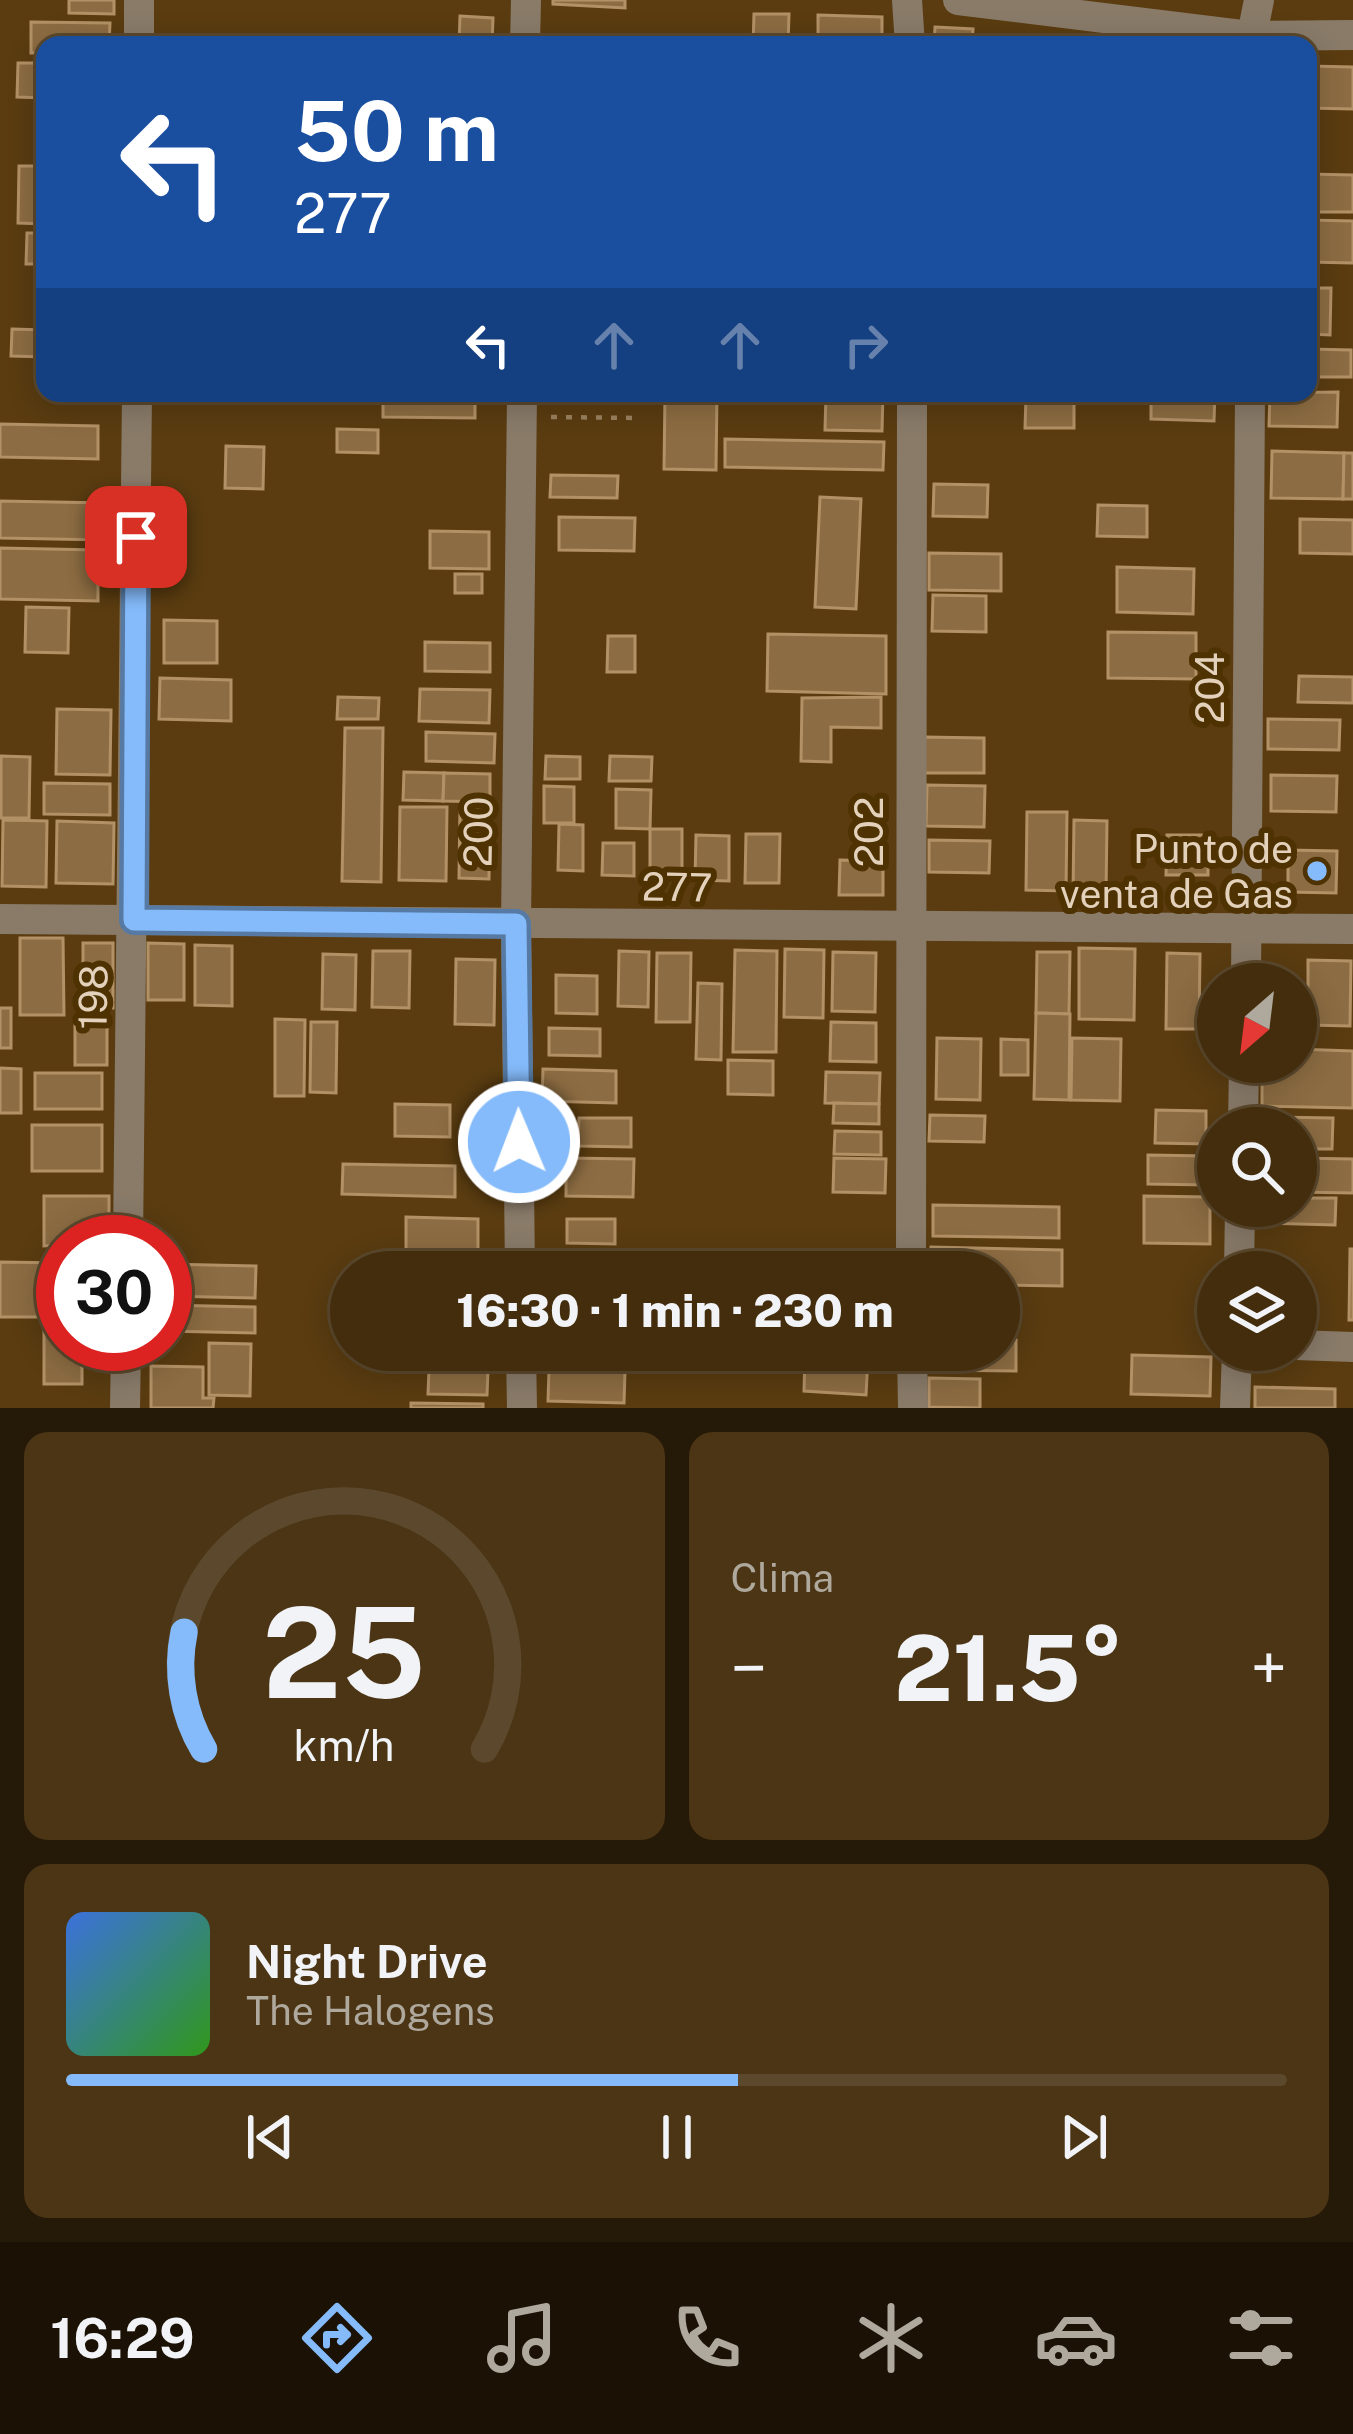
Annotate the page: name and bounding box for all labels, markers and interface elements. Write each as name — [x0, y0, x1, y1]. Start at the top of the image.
text: 50 m — [294, 81, 499, 180]
icon: left — [96, 84, 252, 240]
text: 277 — [294, 182, 392, 245]
icon: left — [455, 312, 521, 378]
icon: ahead — [581, 312, 647, 378]
icon: ahead — [707, 312, 773, 378]
icon: right — [833, 312, 899, 378]
pin — [85, 486, 187, 588]
icon: arrive — [103, 504, 169, 570]
street label: 204 — [1187, 652, 1233, 724]
street label: 200 — [454, 796, 502, 868]
street label: 202 — [846, 797, 892, 867]
place label: Punto de venta de Gas — [1060, 826, 1293, 917]
marker: Punto de venta de Gas — [1304, 858, 1330, 884]
street label: 277 — [641, 863, 713, 911]
north arrow — [1197, 963, 1317, 1083]
map controls — [1197, 963, 1317, 1371]
street label: 198 — [69, 964, 117, 1030]
position arrow — [456, 1079, 582, 1205]
button: search — [1197, 1107, 1317, 1227]
speed limit sign: 30 — [36, 1215, 192, 1371]
button: layers — [1197, 1251, 1317, 1371]
text: 16:30 · 1 min · 230 m — [456, 1284, 894, 1337]
text: Clima — [731, 1555, 834, 1601]
text: 25 — [263, 1579, 426, 1726]
text: 21.5° — [894, 1615, 1124, 1721]
text: − — [731, 1629, 767, 1707]
text: + — [1250, 1629, 1287, 1707]
text: km/h — [294, 1720, 395, 1771]
text: Night Drive — [246, 1935, 488, 1988]
text: The Halogens — [246, 1988, 495, 2034]
icon: previous — [237, 2104, 303, 2170]
icon: pause — [644, 2104, 710, 2170]
icon: next — [1051, 2104, 1117, 2170]
icon: directions — [295, 2296, 379, 2380]
icon: music — [480, 2296, 564, 2380]
icon: phone — [665, 2296, 749, 2380]
icon: climate — [849, 2296, 933, 2380]
icon: car — [1034, 2296, 1118, 2380]
icon: filters — [1219, 2296, 1303, 2380]
text: 16:29 — [50, 2307, 195, 2370]

